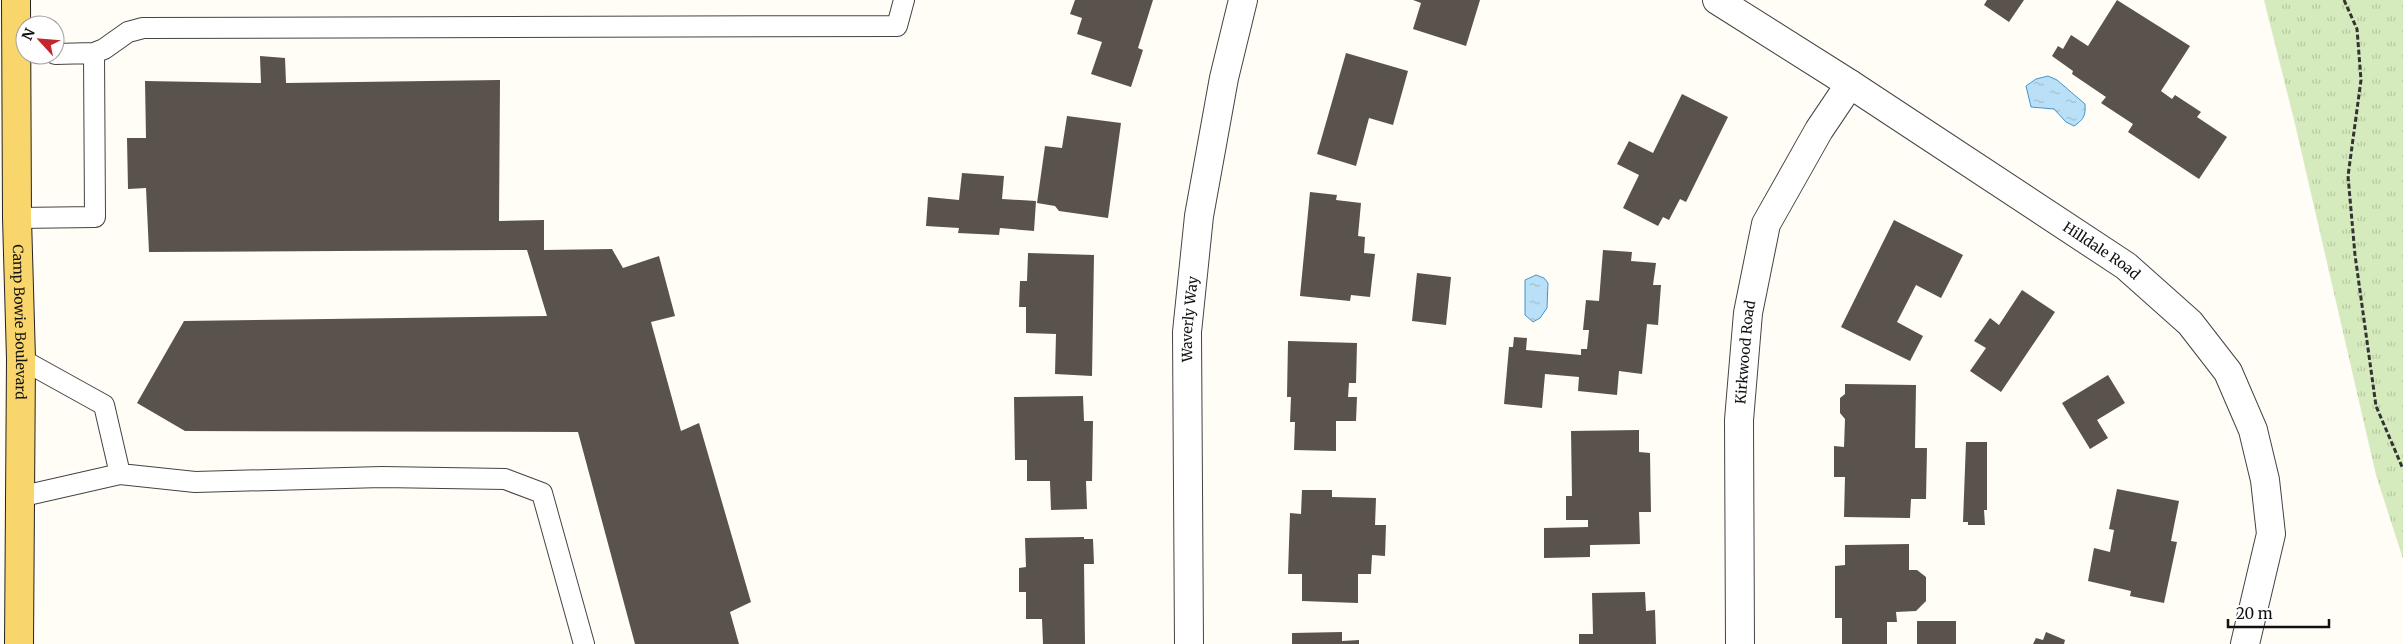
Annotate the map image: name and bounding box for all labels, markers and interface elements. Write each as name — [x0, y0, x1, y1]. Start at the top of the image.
north arrow — [15, 15, 65, 65]
text: N — [18, 25, 39, 43]
street label: Hilldale Road — [2060, 218, 2144, 284]
street label: Camp Bowie Boulevard — [9, 244, 30, 400]
street label: Waverly Way — [1178, 274, 1202, 363]
street label: Kirkwood Road — [1731, 298, 1759, 405]
scale bar — [2228, 596, 2329, 628]
text: 20 m — [2236, 604, 2273, 623]

